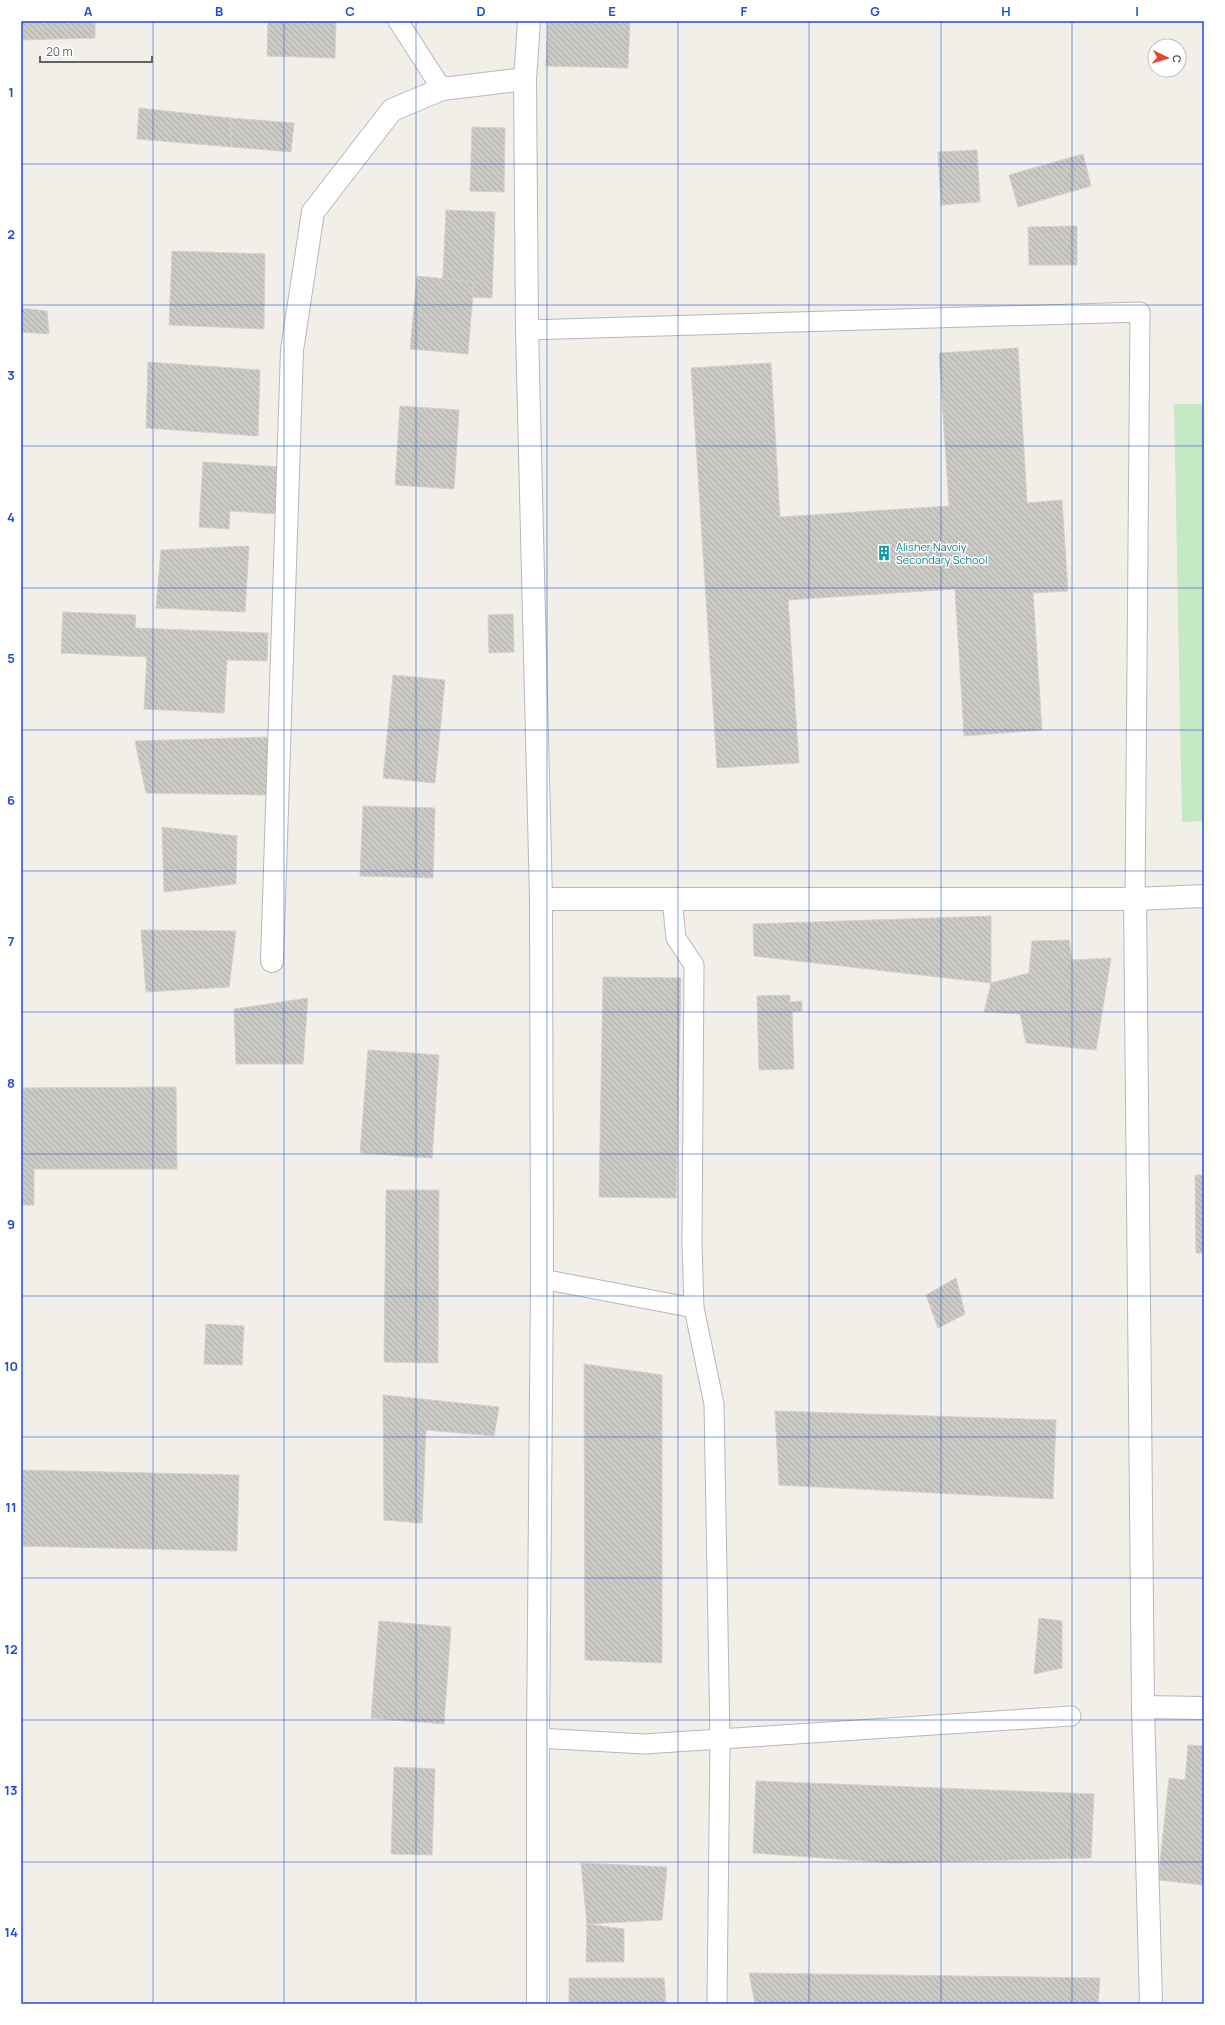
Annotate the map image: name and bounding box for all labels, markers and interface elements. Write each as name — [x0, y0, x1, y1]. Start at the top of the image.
text: A — [84, 2, 93, 20]
text: B — [215, 2, 223, 20]
text: C — [345, 2, 355, 20]
text: D — [476, 2, 486, 20]
text: E — [608, 2, 616, 20]
text: F — [741, 2, 748, 20]
text: G — [870, 2, 880, 20]
text: H — [1001, 2, 1011, 20]
text: I — [1135, 2, 1139, 20]
scale bar — [40, 38, 152, 64]
north arrow — [1147, 38, 1187, 78]
text: 20 m — [46, 43, 73, 60]
text: С — [1170, 54, 1185, 64]
text: 1 — [8, 83, 14, 101]
text: 2 — [7, 225, 15, 243]
text: 3 — [7, 366, 15, 384]
text: 4 — [7, 508, 15, 526]
place label: Alisher Navoiy Secondary School — [896, 539, 988, 567]
building icon: Alisher Navoiy Secondary School — [875, 544, 893, 562]
text: 5 — [7, 649, 15, 667]
text: 6 — [7, 791, 15, 809]
text: 7 — [8, 932, 15, 950]
text: 8 — [7, 1074, 15, 1092]
text: 9 — [7, 1215, 15, 1233]
text: 10 — [4, 1357, 18, 1375]
text: 11 — [5, 1498, 17, 1516]
text: 12 — [4, 1640, 18, 1658]
text: 13 — [4, 1781, 18, 1799]
text: 14 — [4, 1923, 18, 1941]

